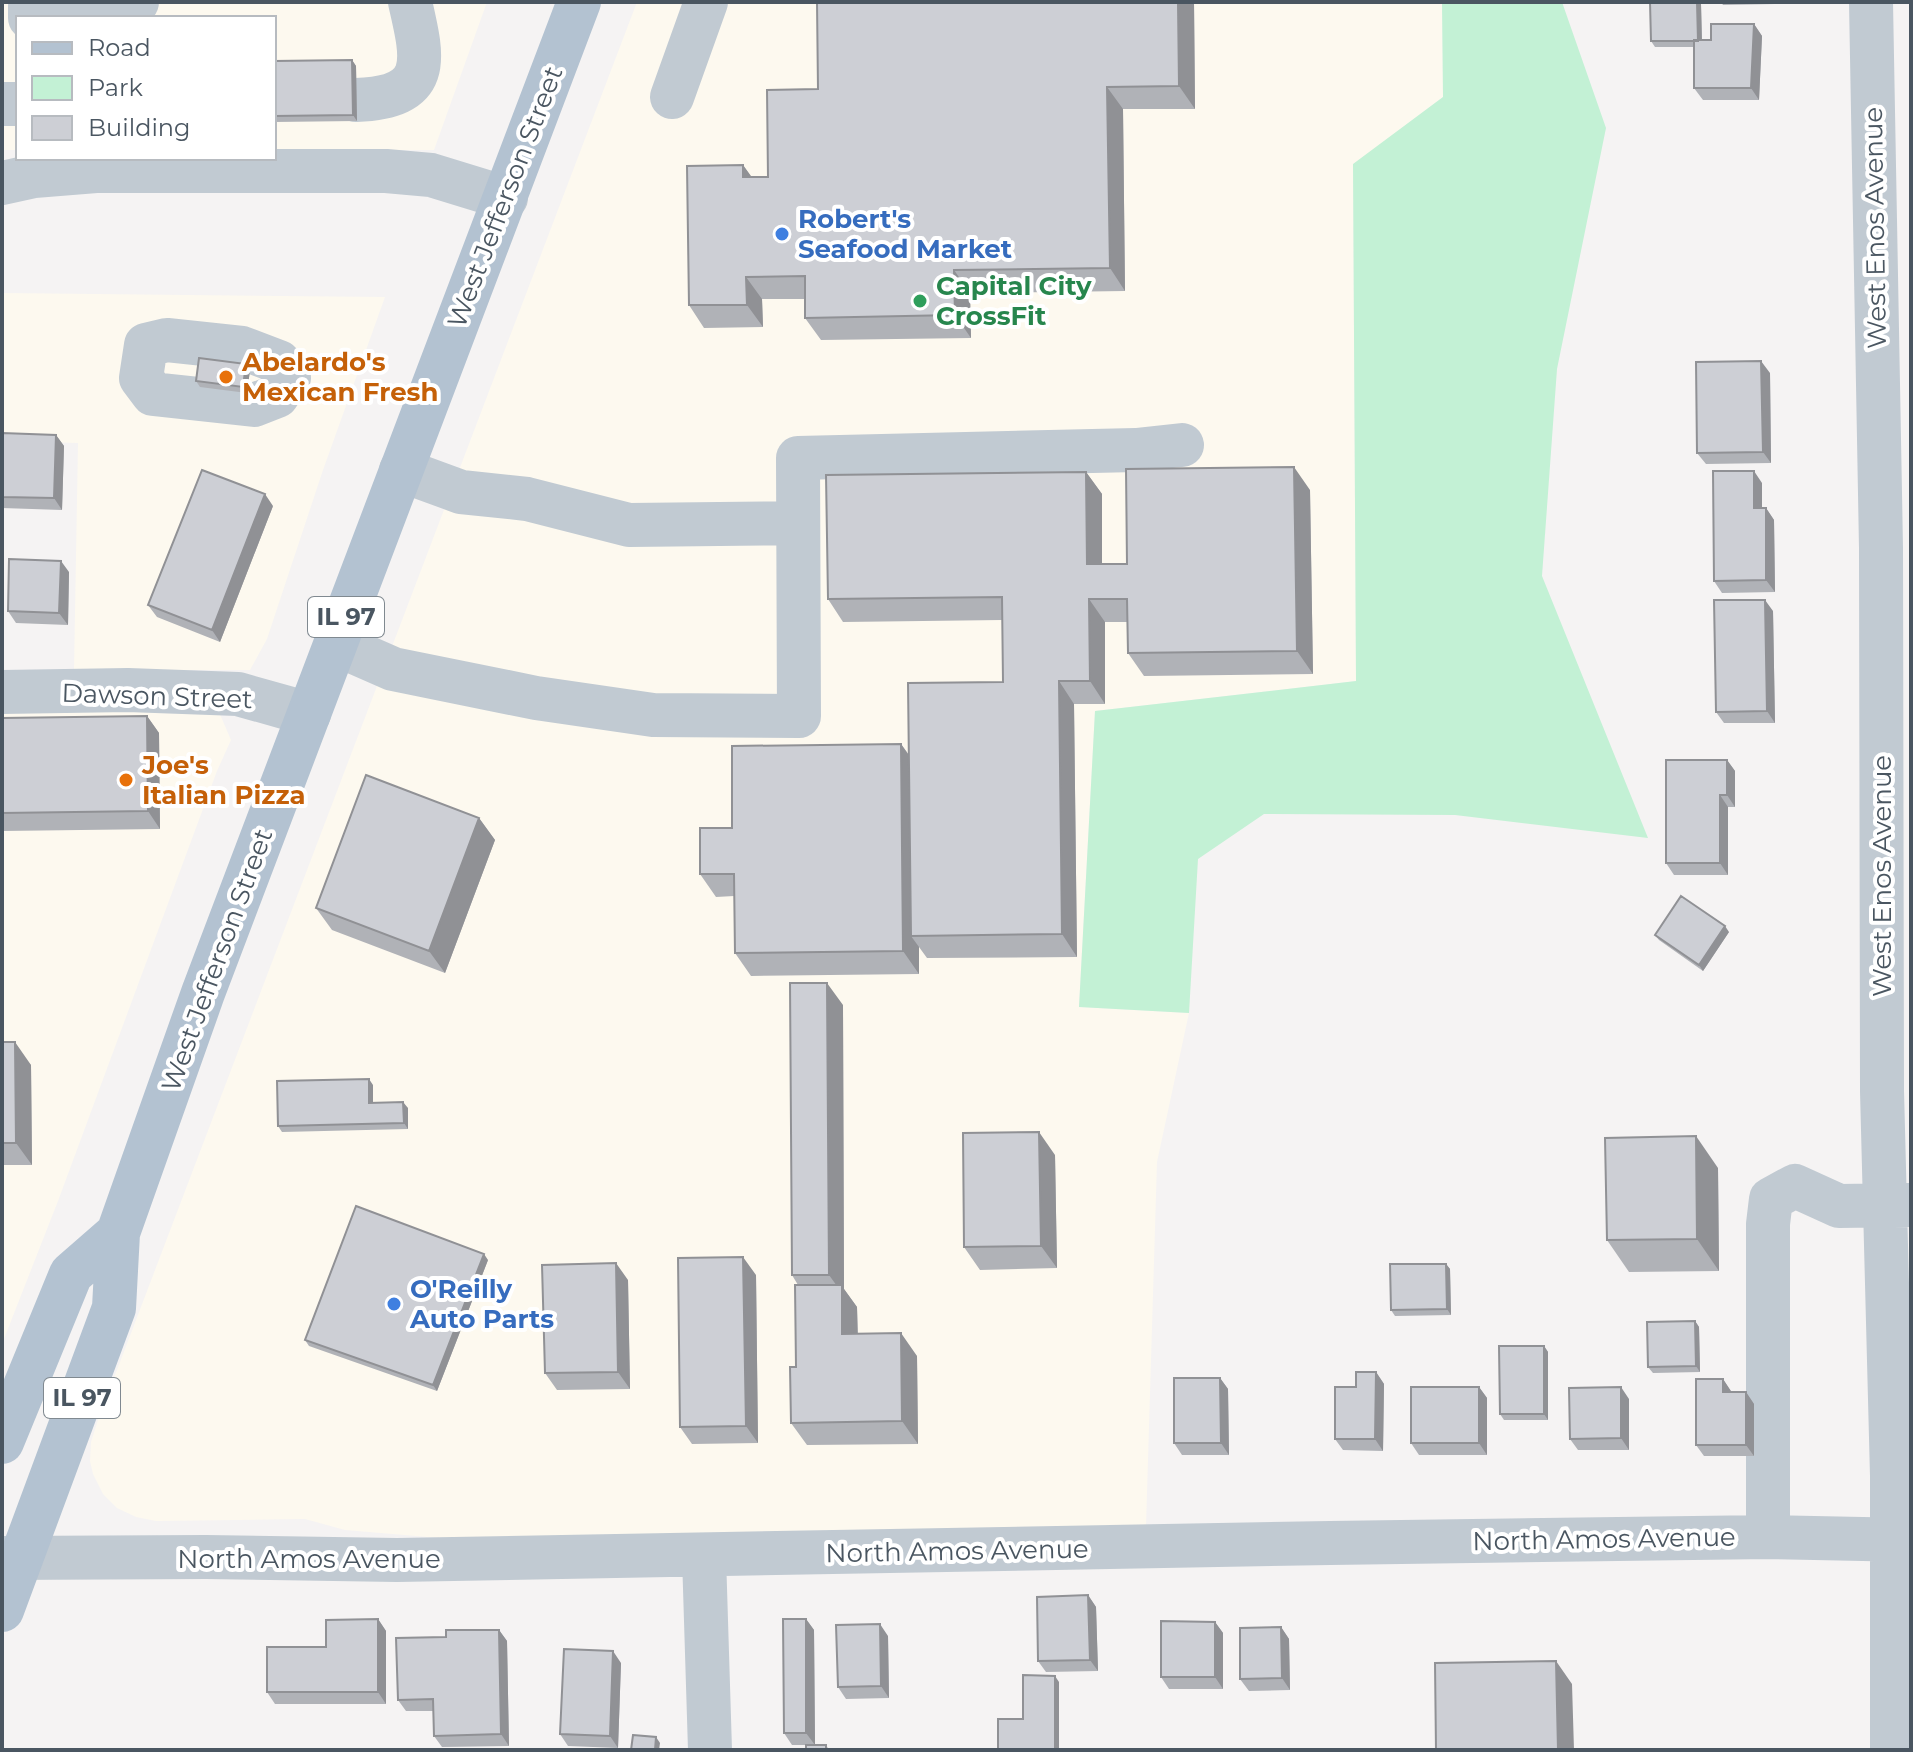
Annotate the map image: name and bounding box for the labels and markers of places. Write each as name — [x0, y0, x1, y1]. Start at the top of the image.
place label: Robert's Seafood Market — [798, 203, 1012, 265]
marker: Robert's Seafood Market — [773, 225, 791, 243]
place label: Capital City CrossFit — [936, 270, 1092, 332]
marker: Capital City CrossFit — [911, 292, 929, 310]
place label: Abelardo's Mexican Fresh — [241, 346, 438, 408]
marker: Abelardo's Mexican Fresh — [217, 368, 235, 386]
place label: Joe's Italian Pizza — [141, 749, 306, 811]
marker: Joe's Italian Pizza — [117, 771, 135, 789]
place label: O'Reilly Auto Parts — [409, 1273, 554, 1335]
marker: O'Reilly Auto Parts — [385, 1295, 403, 1313]

